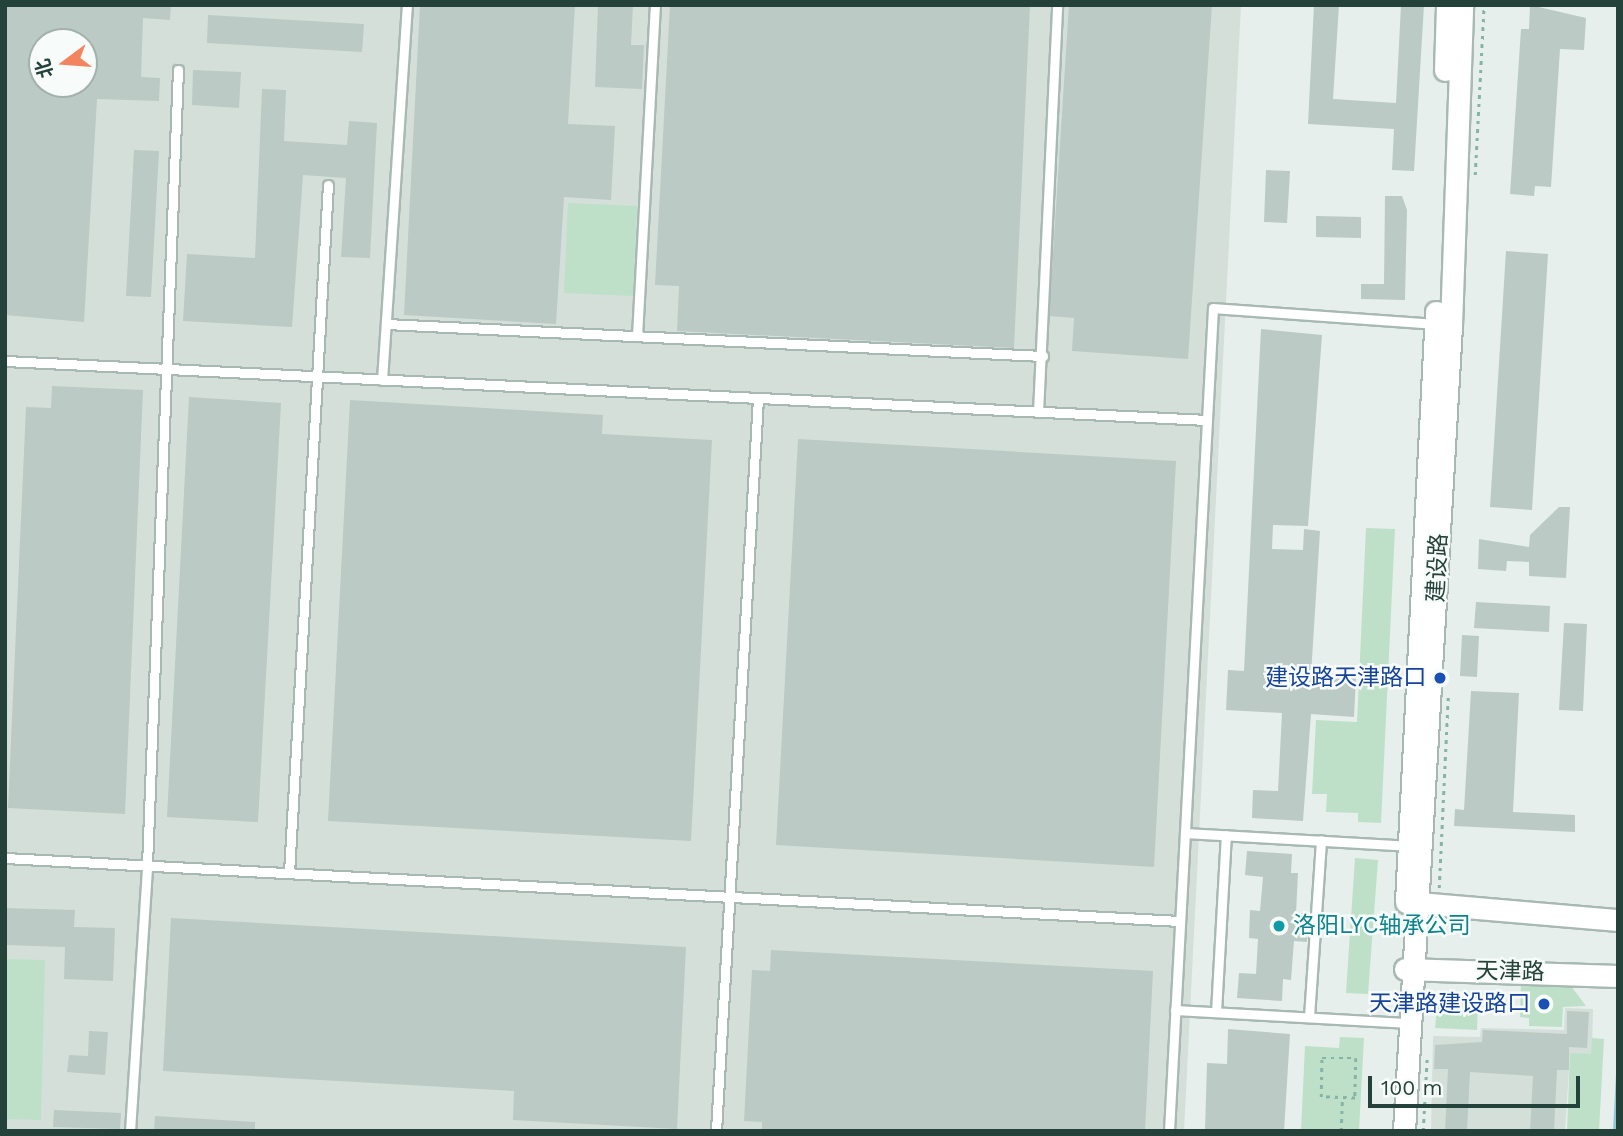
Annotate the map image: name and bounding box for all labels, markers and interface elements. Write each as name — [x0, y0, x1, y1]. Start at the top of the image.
north arrow — [28, 28, 98, 98]
text: 北 — [31, 56, 58, 81]
street label: 建设路 — [1422, 533, 1454, 603]
place label: 建设路天津路口 — [1265, 664, 1426, 692]
marker: 建设路天津路口 — [1432, 670, 1448, 686]
place label: 洛阳LYC轴承公司 — [1293, 912, 1471, 940]
marker: 洛阳LYC轴承公司 — [1271, 918, 1287, 934]
street label: 天津路 — [1475, 958, 1545, 986]
place label: 天津路建设路口 — [1369, 990, 1530, 1018]
marker: 天津路建设路口 — [1536, 996, 1552, 1012]
scale bar — [1371, 1062, 1583, 1106]
text: 100 m — [1381, 1075, 1443, 1100]

